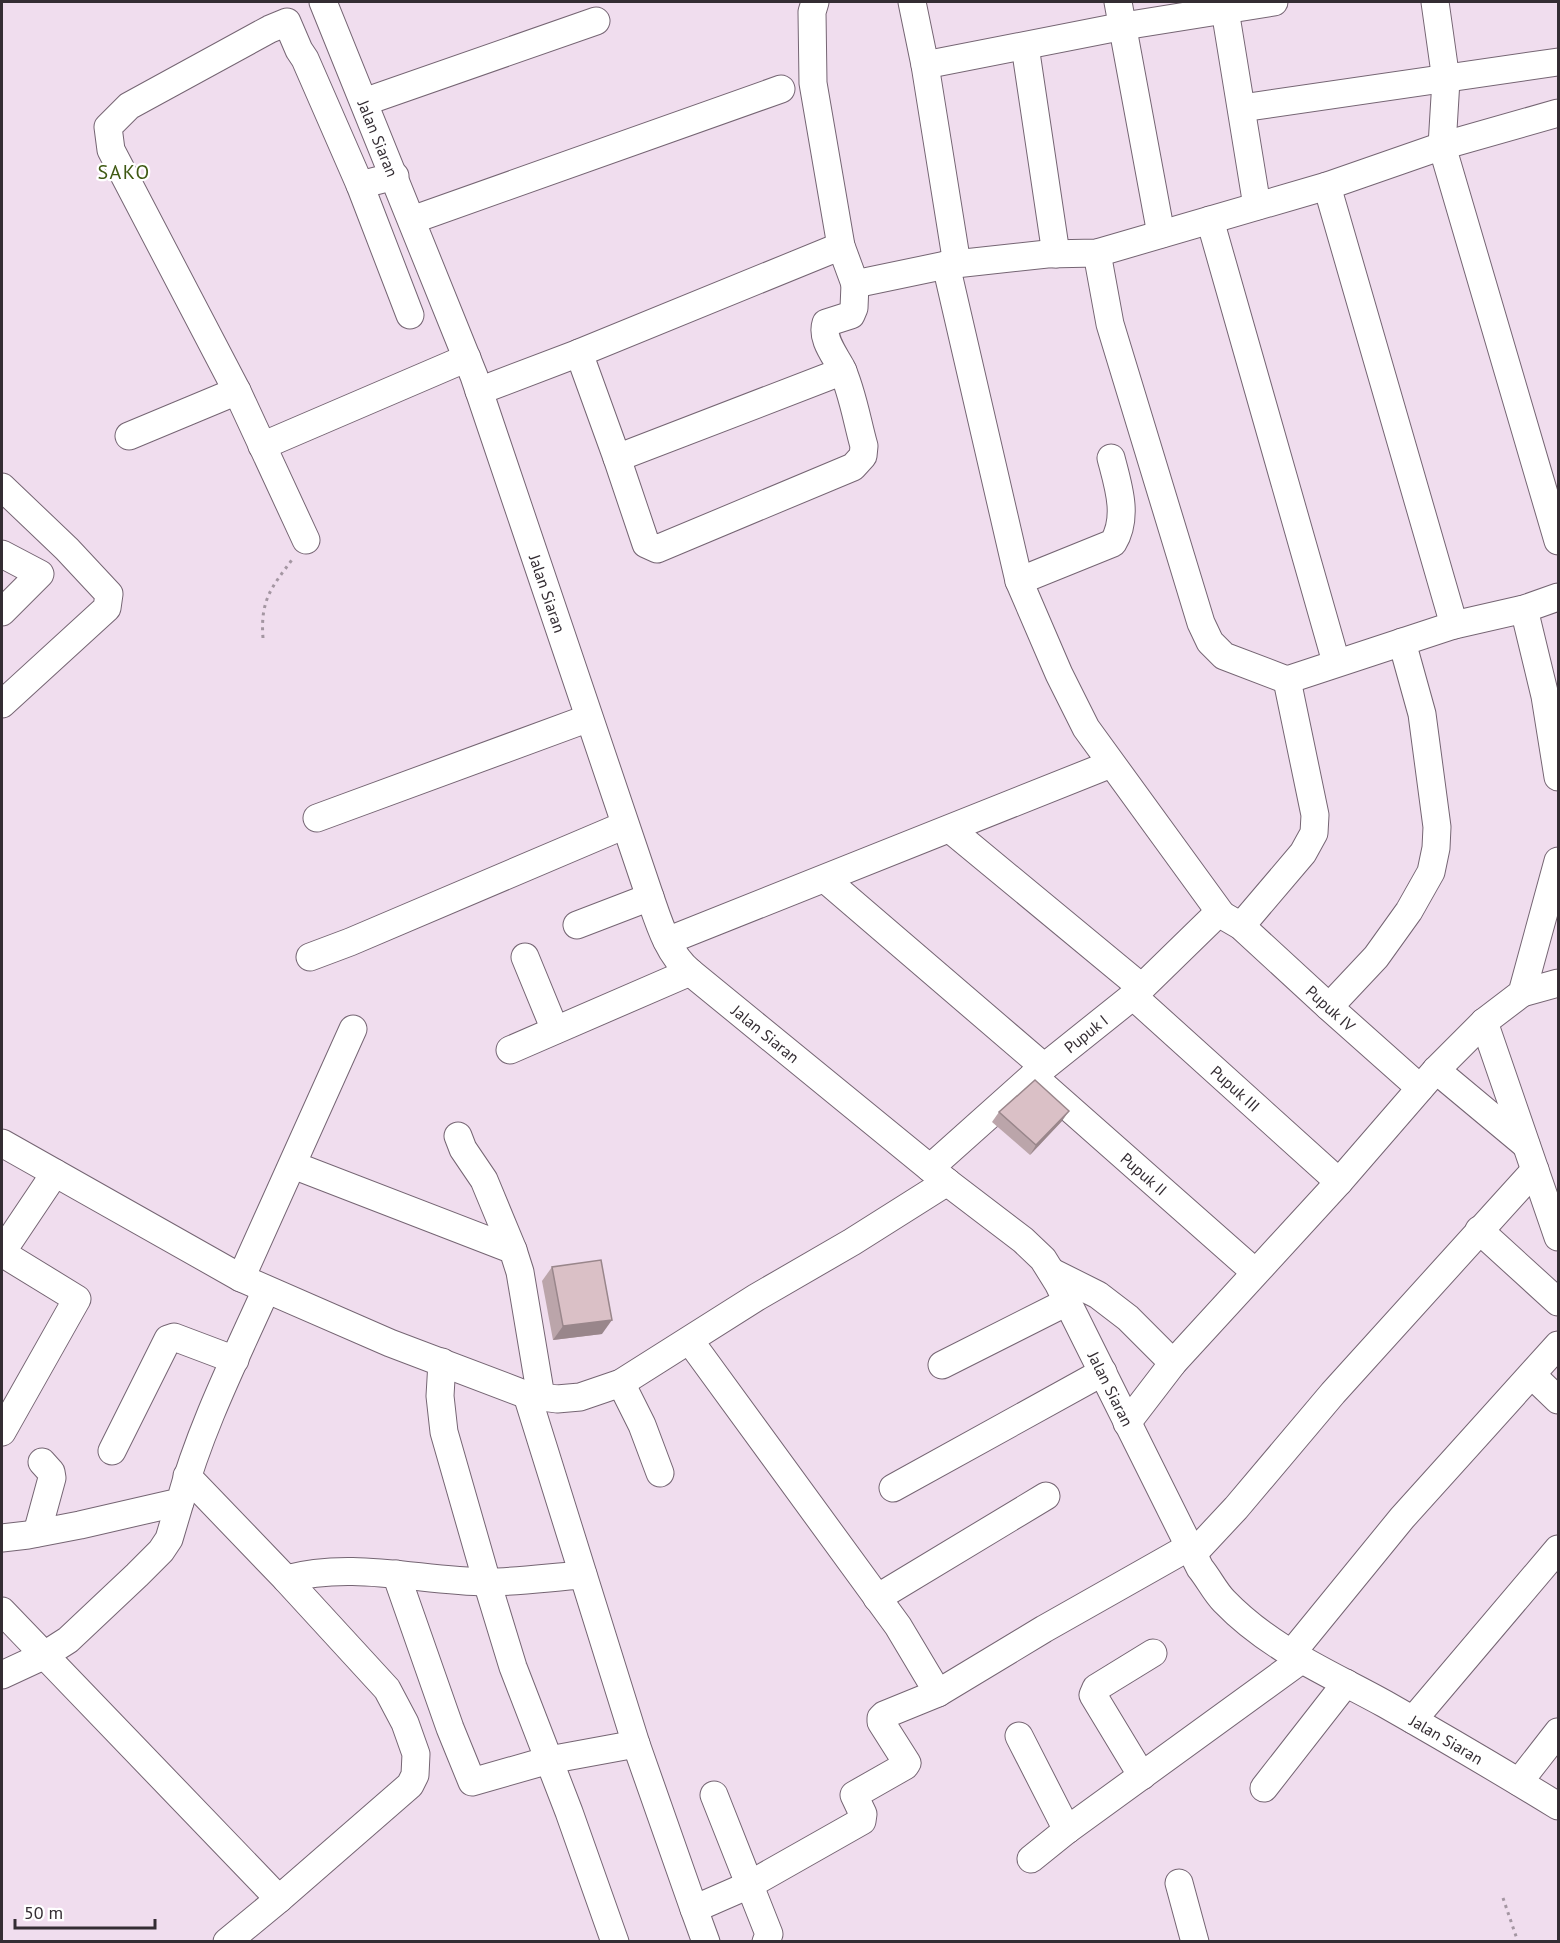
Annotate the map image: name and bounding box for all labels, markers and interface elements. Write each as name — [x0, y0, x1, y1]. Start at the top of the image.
street label: Jalan Siaran — [353, 96, 402, 180]
district label: SAKO — [97, 159, 151, 185]
street label: Jalan Siaran — [525, 551, 570, 635]
street label: Pupuk IV — [1302, 981, 1360, 1036]
street label: Jalan Siaran — [727, 1000, 803, 1067]
street label: Pupuk I — [1060, 1010, 1112, 1057]
street label: Pupuk III — [1207, 1061, 1264, 1116]
street label: Pupuk II — [1117, 1148, 1171, 1200]
street label: Jalan Siaran — [1083, 1347, 1138, 1430]
street label: Jalan Siaran — [1405, 1710, 1487, 1769]
scale bar — [15, 1892, 154, 1930]
text: 50 m — [24, 1901, 63, 1924]

